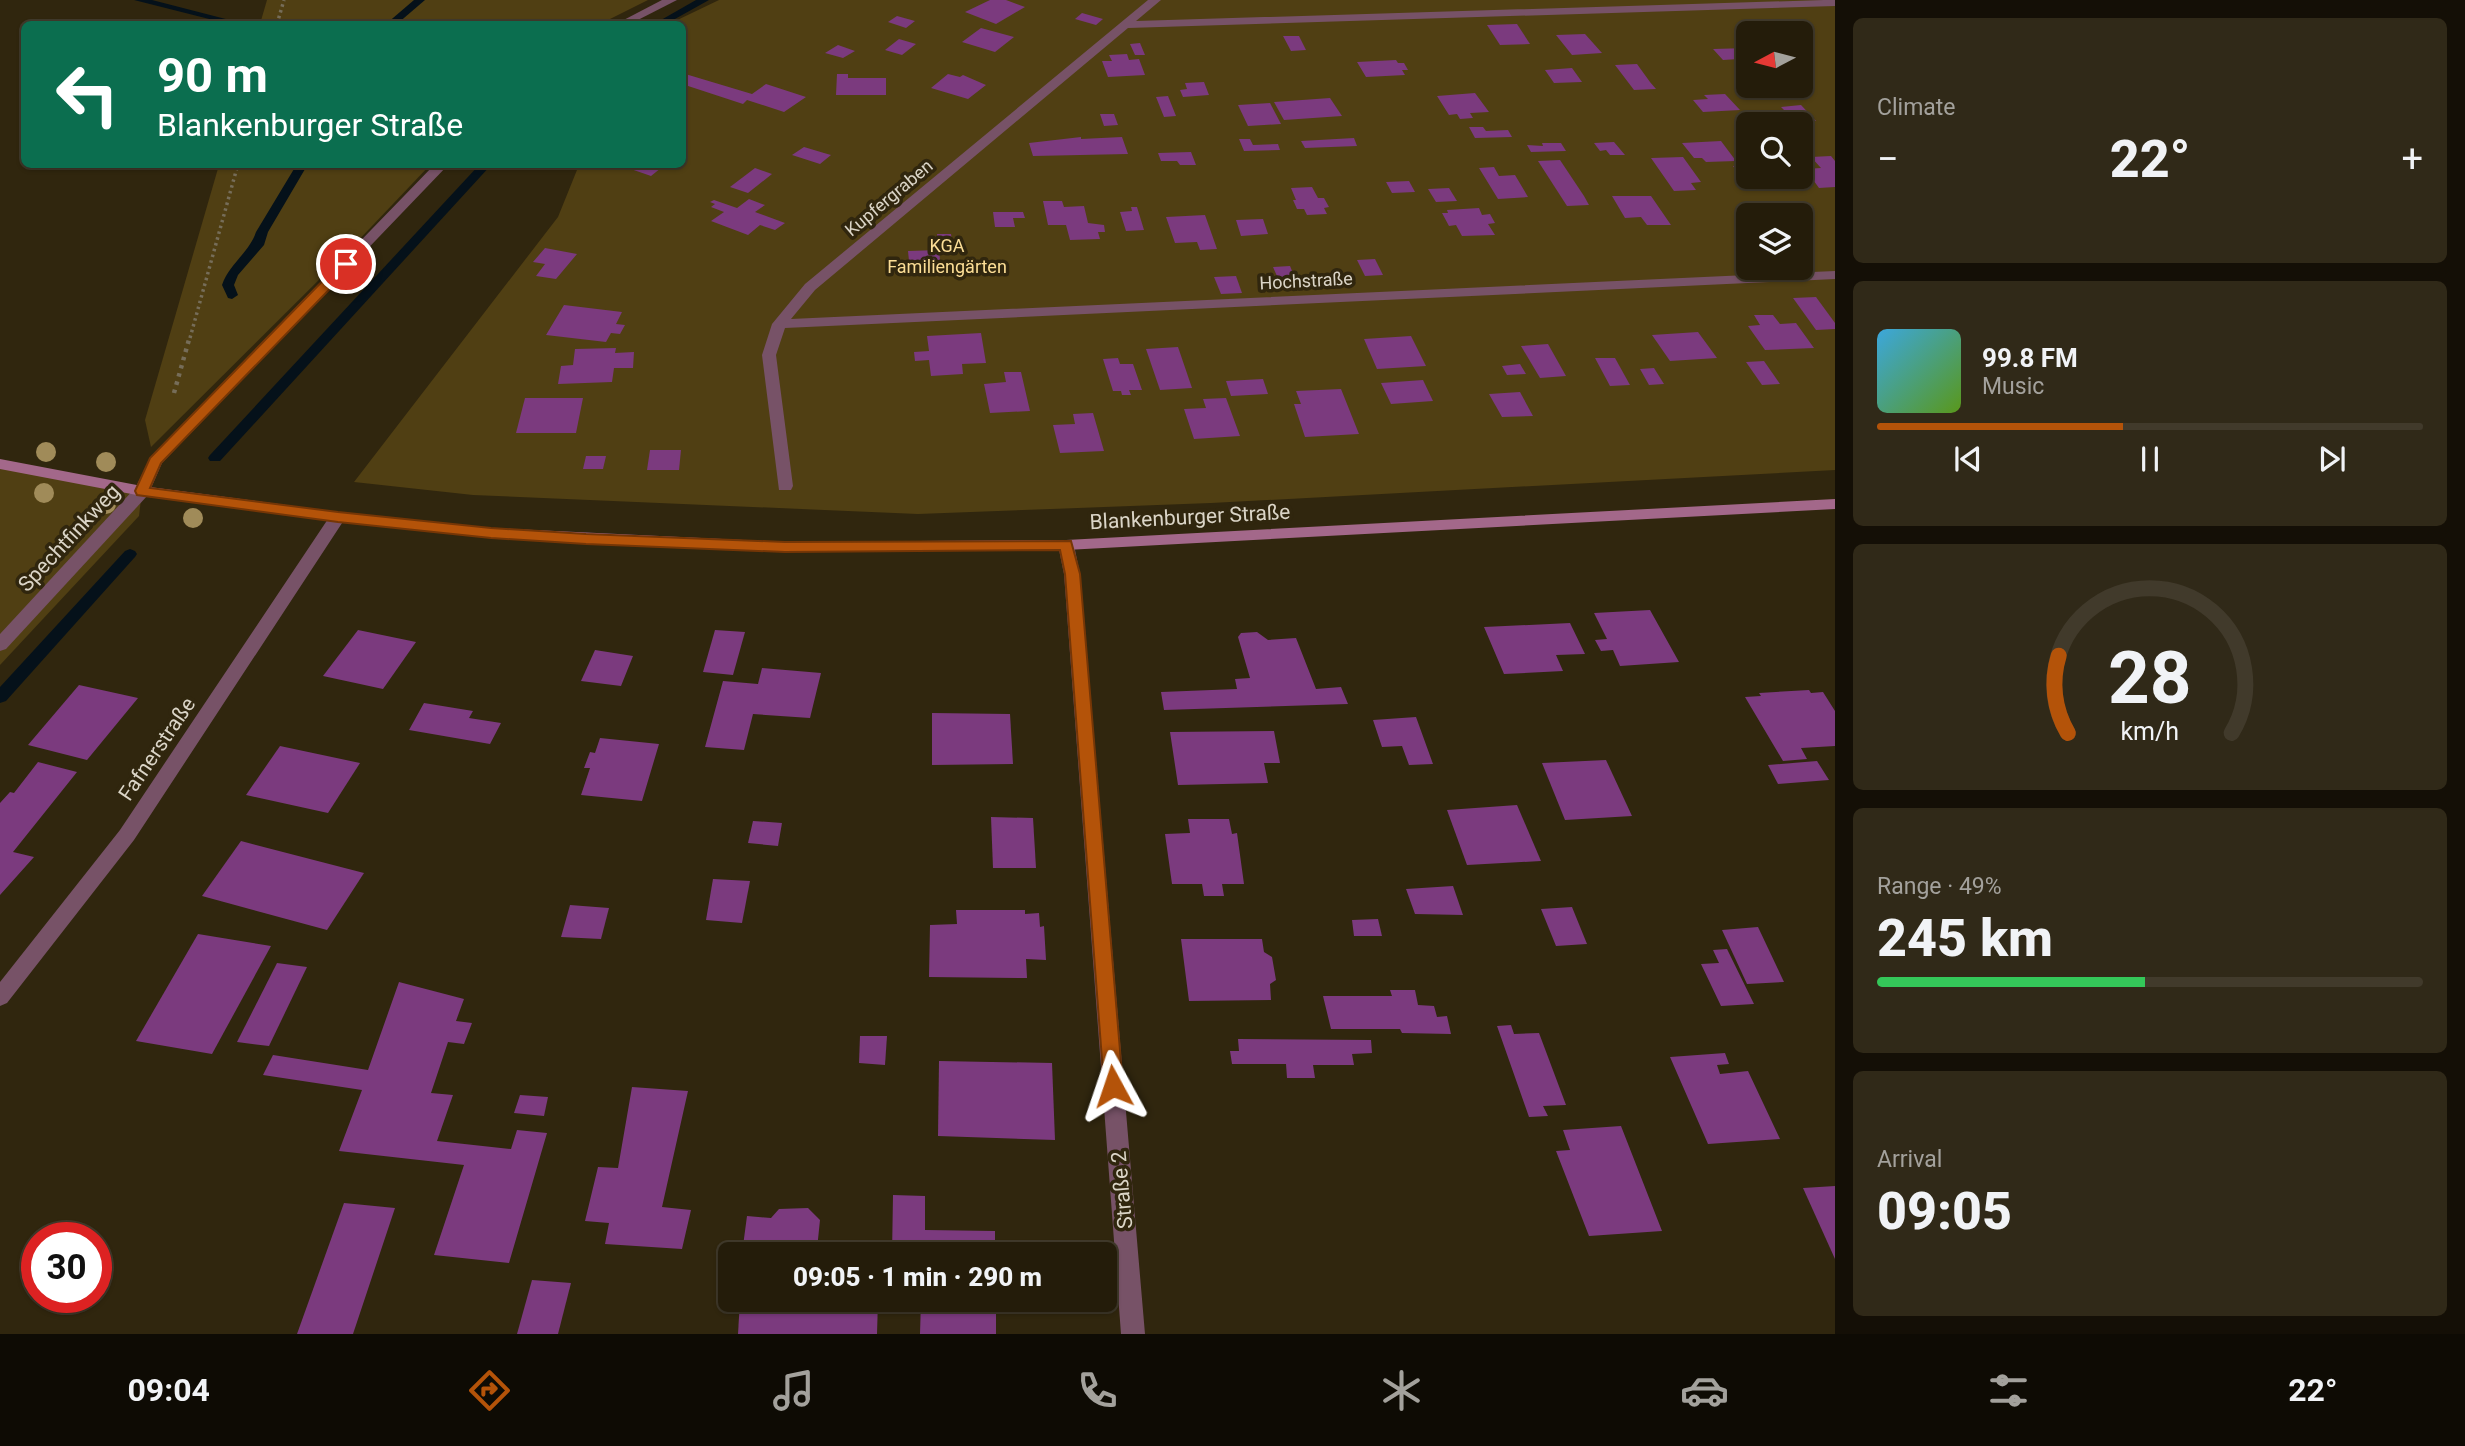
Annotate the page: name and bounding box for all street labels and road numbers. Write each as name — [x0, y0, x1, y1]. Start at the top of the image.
street label: Kupfergraben — [841, 155, 937, 240]
street label: Hochstraße — [1259, 268, 1353, 293]
street label: Spechtfinkweg — [13, 480, 125, 596]
street label: Blankenburger Straße — [1089, 500, 1291, 534]
street label: Fafnerstraße — [114, 693, 200, 805]
street label: Straße 2 — [1107, 1150, 1137, 1230]

